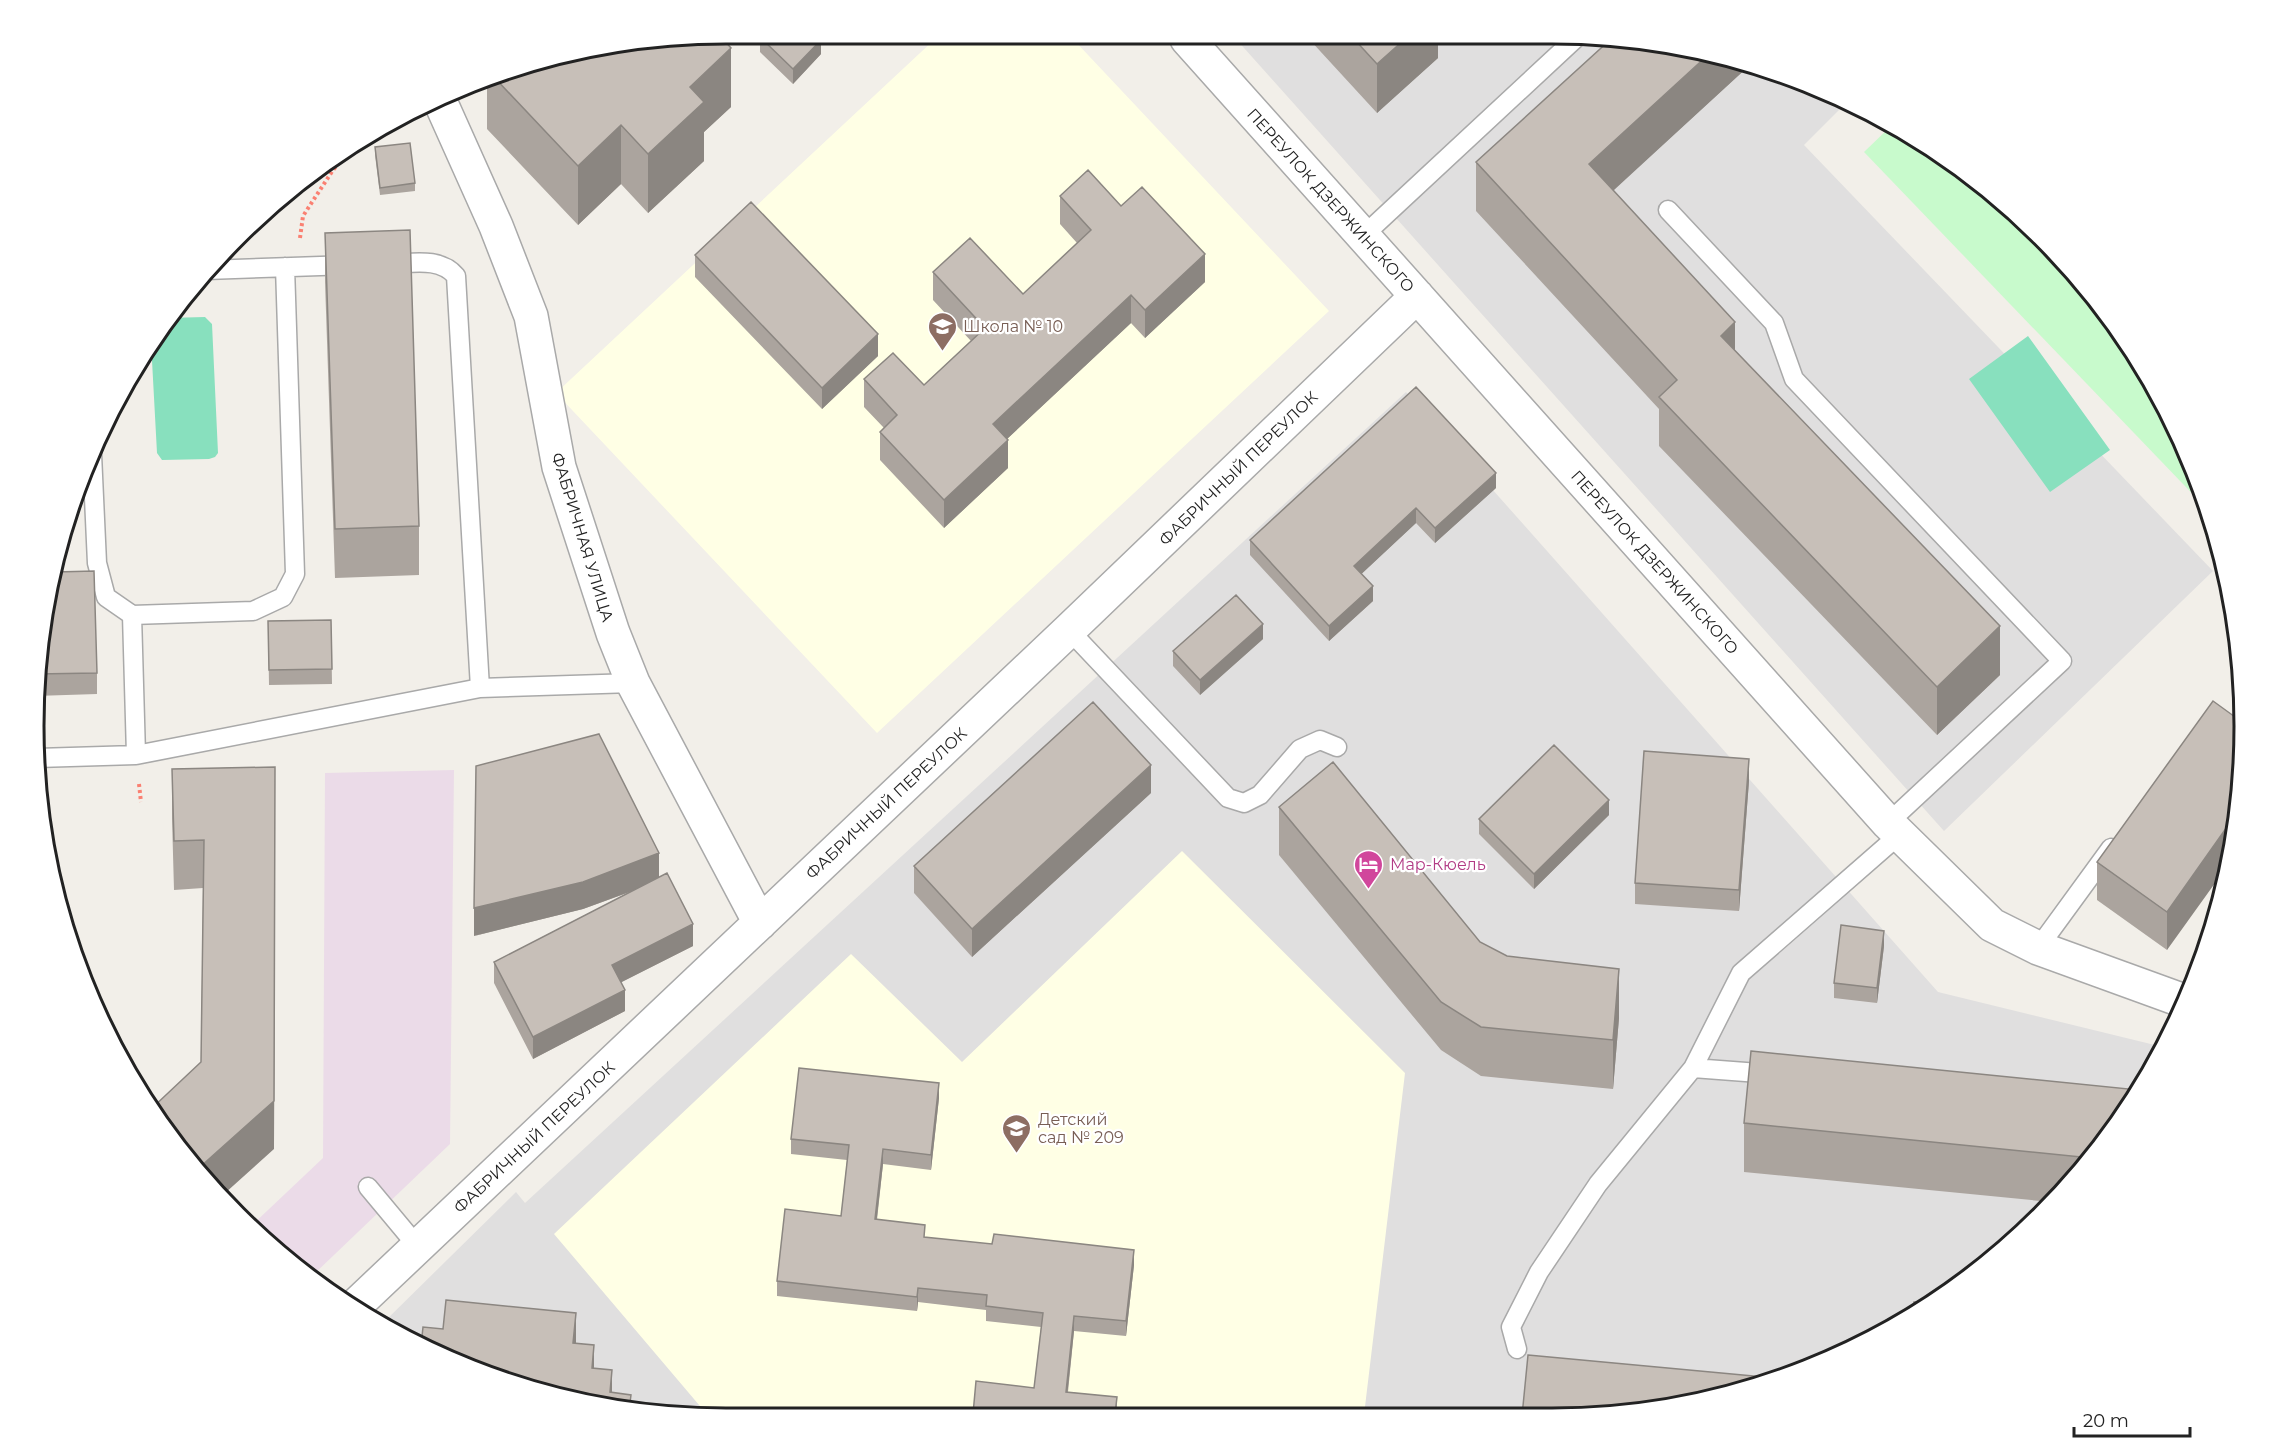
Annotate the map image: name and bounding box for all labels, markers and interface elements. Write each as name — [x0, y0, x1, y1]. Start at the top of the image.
street label: ПЕРЕУЛОК ДЗЕРЖИНСКОГО — [1243, 104, 1418, 296]
school or university icon: Школа № 10 — [926, 310, 958, 352]
place label: Школа № 10 — [963, 317, 1063, 336]
street label: ФАБРИЧНЫЙ ПЕРЕУЛОК — [1155, 387, 1322, 549]
street label: ФАБРИЧНАЯ УЛИЦА — [548, 450, 617, 624]
street label: ПЕРЕУЛОК ДЗЕРЖИНСКОГО — [1567, 466, 1742, 658]
street label: ФАБРИЧНЫЙ ПЕРЕУЛОК — [802, 724, 971, 883]
hotel icon: Мар-Кюель — [1353, 848, 1385, 890]
place label: Мар-Кюель — [1390, 855, 1486, 874]
street label: ФАБРИЧНЫЙ ПЕРЕУЛОК — [450, 1058, 619, 1217]
place label: Детский сад № 209 — [1038, 1110, 1124, 1147]
school or university icon: Детский сад № 209 — [1001, 1112, 1033, 1154]
scale bar — [2074, 1400, 2190, 1438]
text: 20 m — [2083, 1410, 2129, 1432]

